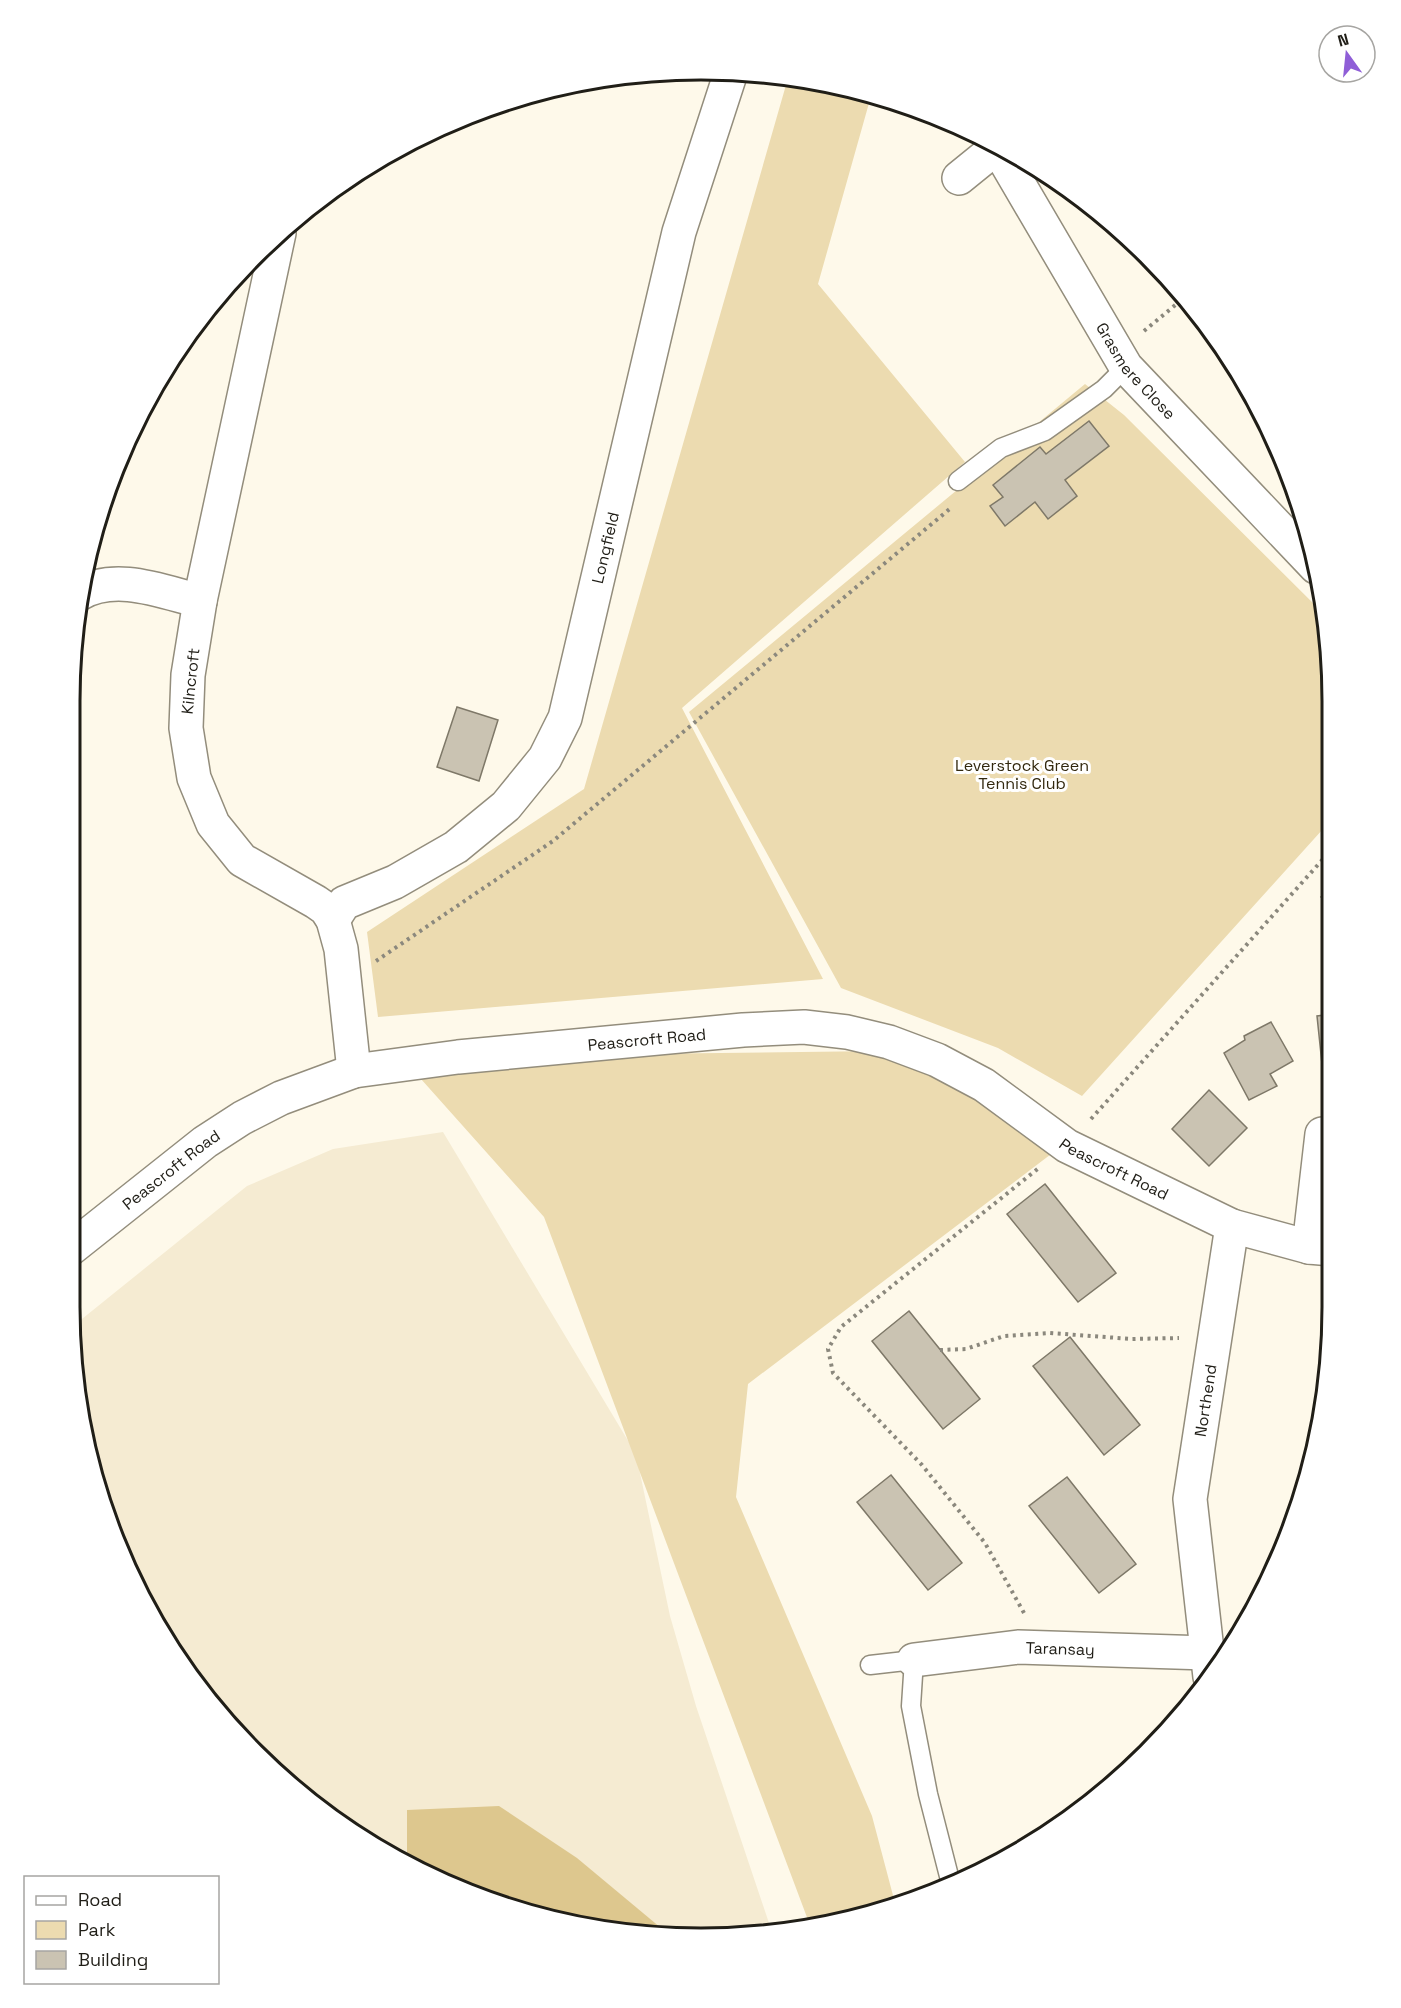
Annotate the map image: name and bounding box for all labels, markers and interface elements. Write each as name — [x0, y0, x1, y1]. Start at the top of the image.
north arrow — [1317, 24, 1377, 84]
text: N — [1335, 28, 1351, 52]
street label: Grasmere Close — [1091, 319, 1180, 424]
street label: Longfield — [587, 510, 624, 586]
street label: Kilncroft — [177, 647, 204, 715]
park label: Leverstock Green Tennis Club — [955, 755, 1089, 794]
street label: Peascroft Road — [587, 1024, 707, 1056]
street label: Peascroft Road — [118, 1125, 224, 1215]
street label: Peascroft Road — [1055, 1134, 1172, 1205]
street label: Northend — [1190, 1363, 1222, 1438]
street label: Taransay — [1025, 1637, 1095, 1660]
legend — [24, 1876, 219, 1984]
text: Road — [78, 1888, 122, 1911]
text: Park — [78, 1918, 116, 1941]
text: Building — [78, 1948, 148, 1971]

